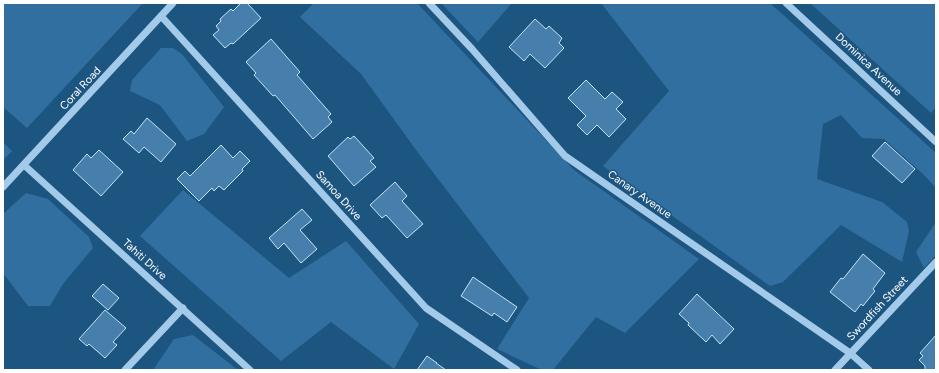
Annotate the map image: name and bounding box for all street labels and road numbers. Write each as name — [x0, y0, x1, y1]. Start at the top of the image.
street label: Dominica Avenue — [833, 30, 905, 98]
street label: Coral Road — [57, 64, 104, 113]
street label: Samoa Drive — [313, 168, 364, 223]
street label: Canary Avenue — [605, 168, 674, 221]
street label: Tahiti Drive — [120, 236, 169, 282]
street label: Swordfish Street — [844, 273, 910, 343]

